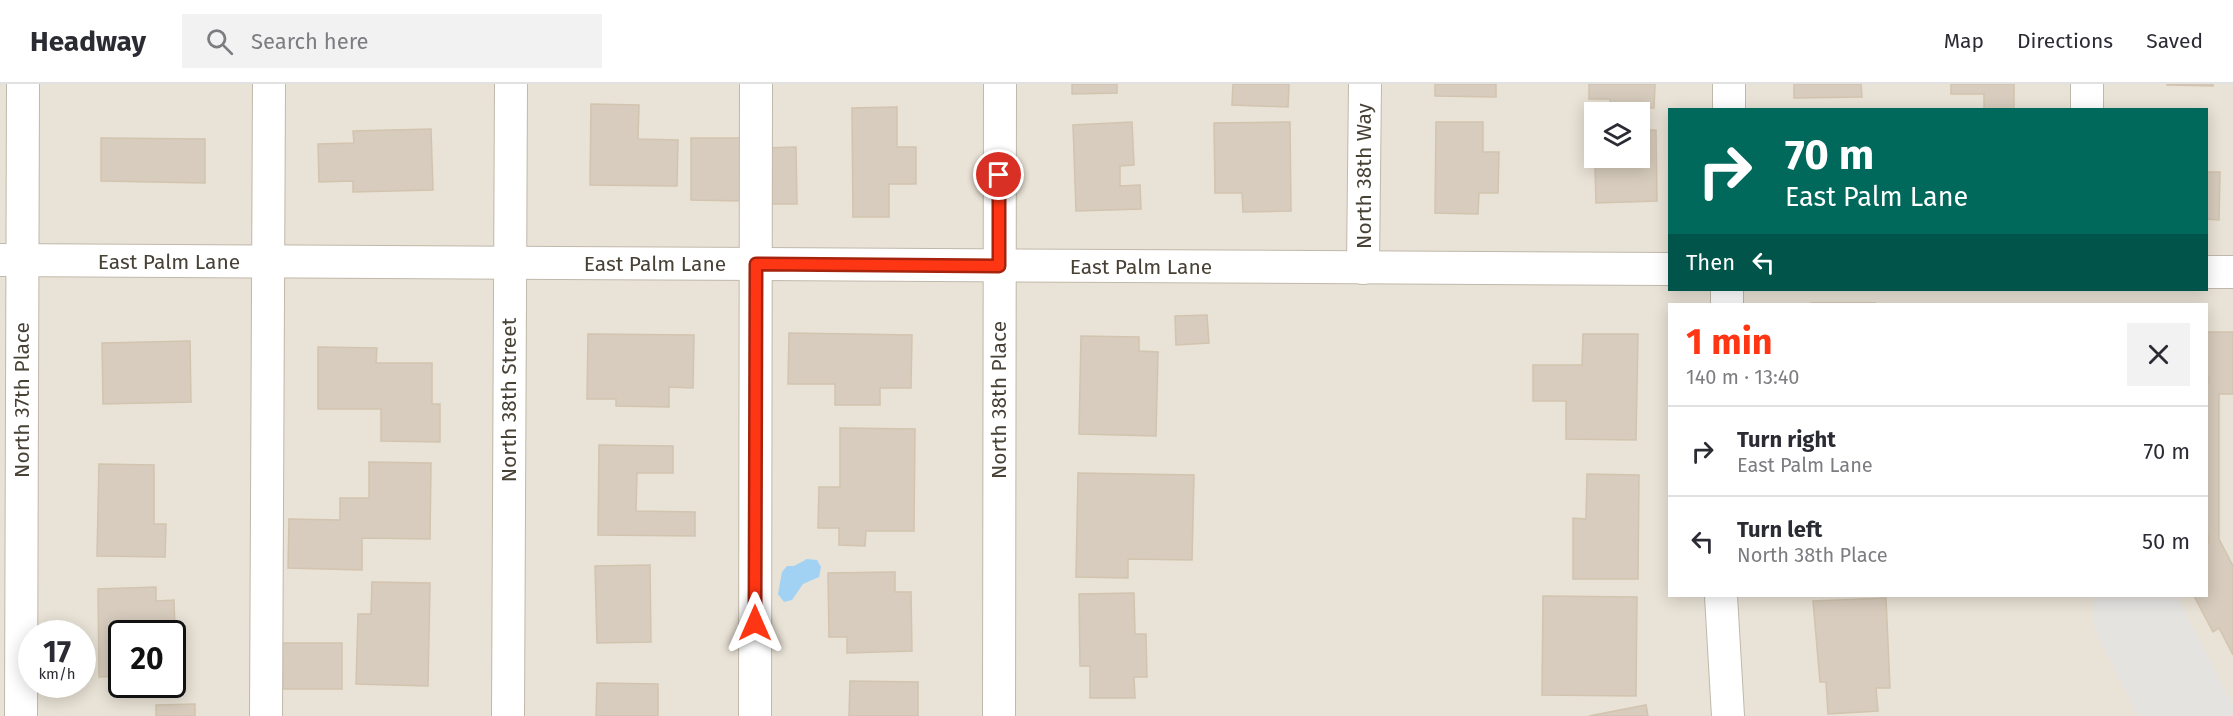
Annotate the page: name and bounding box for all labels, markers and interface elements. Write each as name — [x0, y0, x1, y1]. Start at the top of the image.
search box — [182, 14, 602, 68]
text: Headway — [30, 25, 146, 58]
icon: search — [203, 25, 236, 58]
text: Search here — [251, 28, 369, 55]
text: Map — [1944, 28, 1984, 54]
text: Directions — [2017, 28, 2113, 54]
text: Saved — [2146, 28, 2203, 54]
street label: North 38th Way — [1351, 102, 1377, 249]
map controls — [1584, 102, 1650, 168]
button: layers — [1584, 102, 1650, 168]
text: 70 m — [1785, 130, 1874, 180]
icon: right — [1686, 132, 1764, 210]
pin — [973, 149, 1024, 200]
icon: arrive — [982, 158, 1015, 191]
text: East Palm Lane — [1785, 181, 1968, 213]
icon: left — [1747, 246, 1780, 279]
street label: East Palm Lane — [98, 249, 240, 275]
text: Then — [1686, 249, 1735, 276]
street label: East Palm Lane — [584, 251, 726, 277]
street label: East Palm Lane — [1070, 254, 1212, 280]
street label: North 38th Street — [496, 317, 522, 482]
text: 1 min — [1686, 320, 1773, 364]
street label: North 38th Place — [986, 321, 1012, 479]
street label: North 37th Place — [9, 322, 35, 478]
button: close — [2127, 323, 2190, 386]
text: 140 m · 13:40 — [1686, 365, 1799, 389]
text: Turn right — [1737, 426, 1836, 453]
icon: right — [1686, 435, 1719, 468]
text: 70 m — [2144, 438, 2190, 465]
text: East Palm Lane — [1737, 453, 1873, 477]
text: Turn left — [1737, 516, 1822, 543]
icon: left — [1686, 525, 1719, 558]
text: 50 m — [2142, 528, 2190, 555]
text: North 38th Place — [1737, 543, 1888, 567]
position arrow — [723, 591, 787, 655]
speed limit sign: 20 — [108, 620, 186, 698]
text: 17 — [43, 634, 71, 670]
text: km/h — [38, 665, 76, 683]

